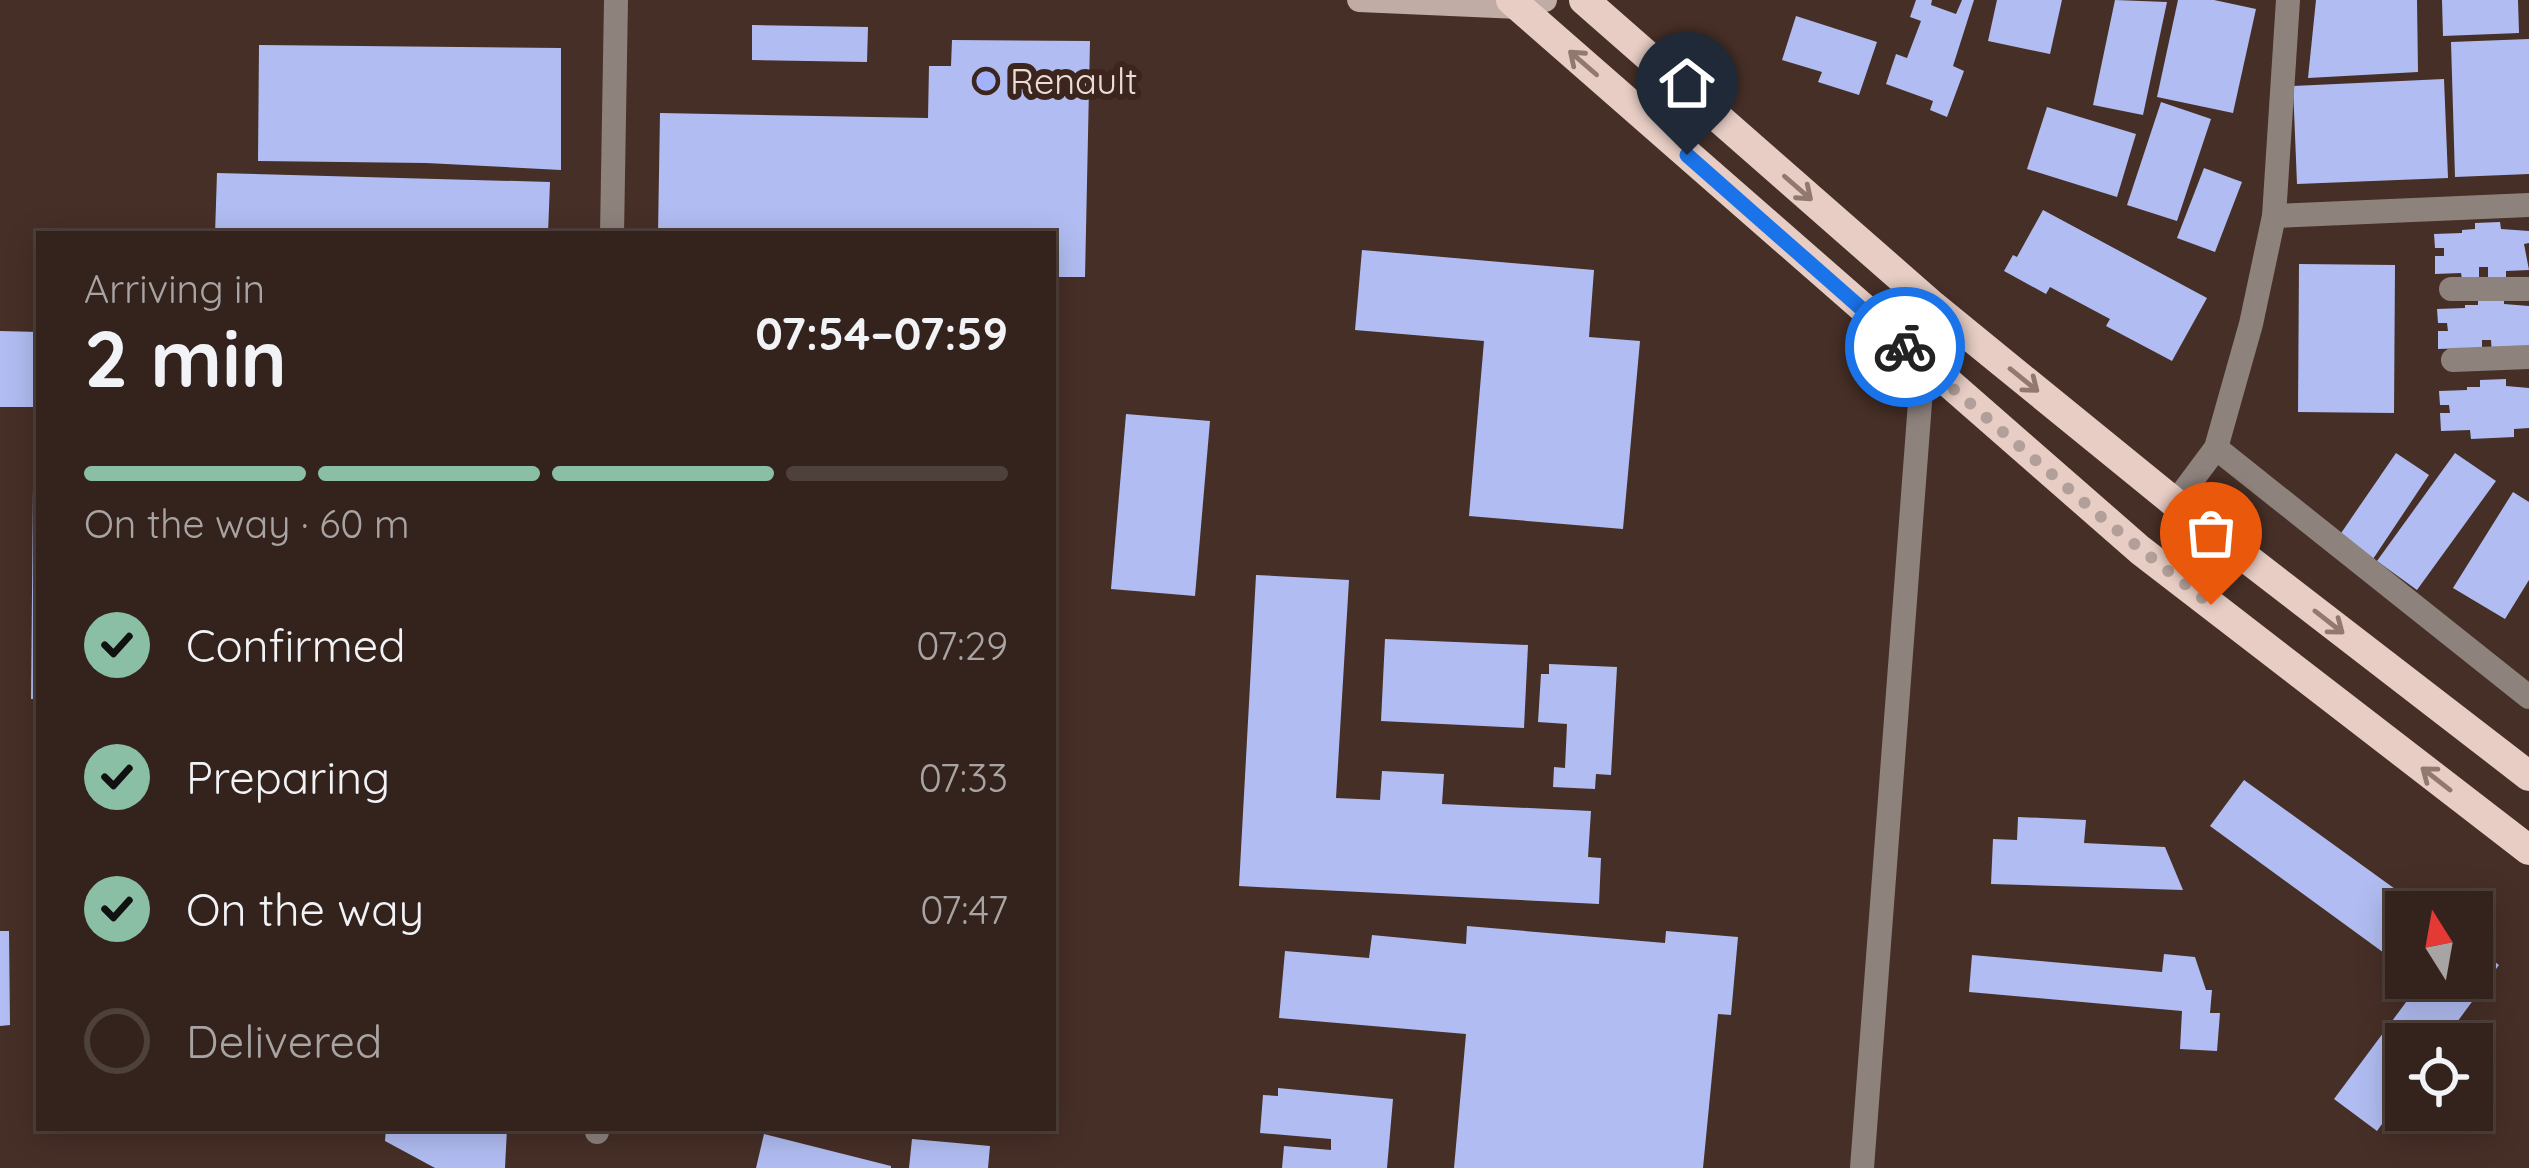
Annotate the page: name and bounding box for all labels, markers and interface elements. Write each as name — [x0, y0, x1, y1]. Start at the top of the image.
pin — [1636, 32, 1738, 155]
one-way arrow — [1568, 50, 1598, 77]
icon: home — [1654, 50, 1720, 116]
place label: Renault — [1010, 58, 1137, 103]
marker: Renault — [973, 68, 999, 94]
one-way arrow — [1782, 174, 1813, 201]
text: Arriving in — [84, 264, 265, 313]
courier — [1845, 287, 1965, 407]
text: 07:54–07:59 — [755, 305, 1008, 361]
text: 2 min — [84, 309, 287, 407]
icon: bike — [1872, 314, 1938, 380]
one-way arrow — [2008, 366, 2039, 393]
pin — [2160, 482, 2262, 605]
text: On the way · 60 m — [84, 499, 410, 548]
icon: bag — [2178, 500, 2244, 566]
one-way arrow — [2313, 608, 2345, 635]
icon: check — [84, 612, 150, 678]
text: Confirmed — [186, 617, 405, 673]
text: 07:29 — [916, 621, 1008, 670]
icon: check — [84, 744, 150, 810]
text: Preparing — [186, 749, 390, 805]
text: 07:33 — [919, 753, 1008, 802]
one-way arrow — [2421, 766, 2453, 793]
icon: check — [84, 876, 150, 942]
text: On the way — [186, 881, 424, 937]
text: 07:47 — [920, 885, 1008, 934]
north arrow — [2385, 891, 2493, 999]
map controls — [2385, 891, 2493, 1131]
text: Delivered — [186, 1013, 382, 1069]
button: locate — [2385, 1023, 2493, 1131]

